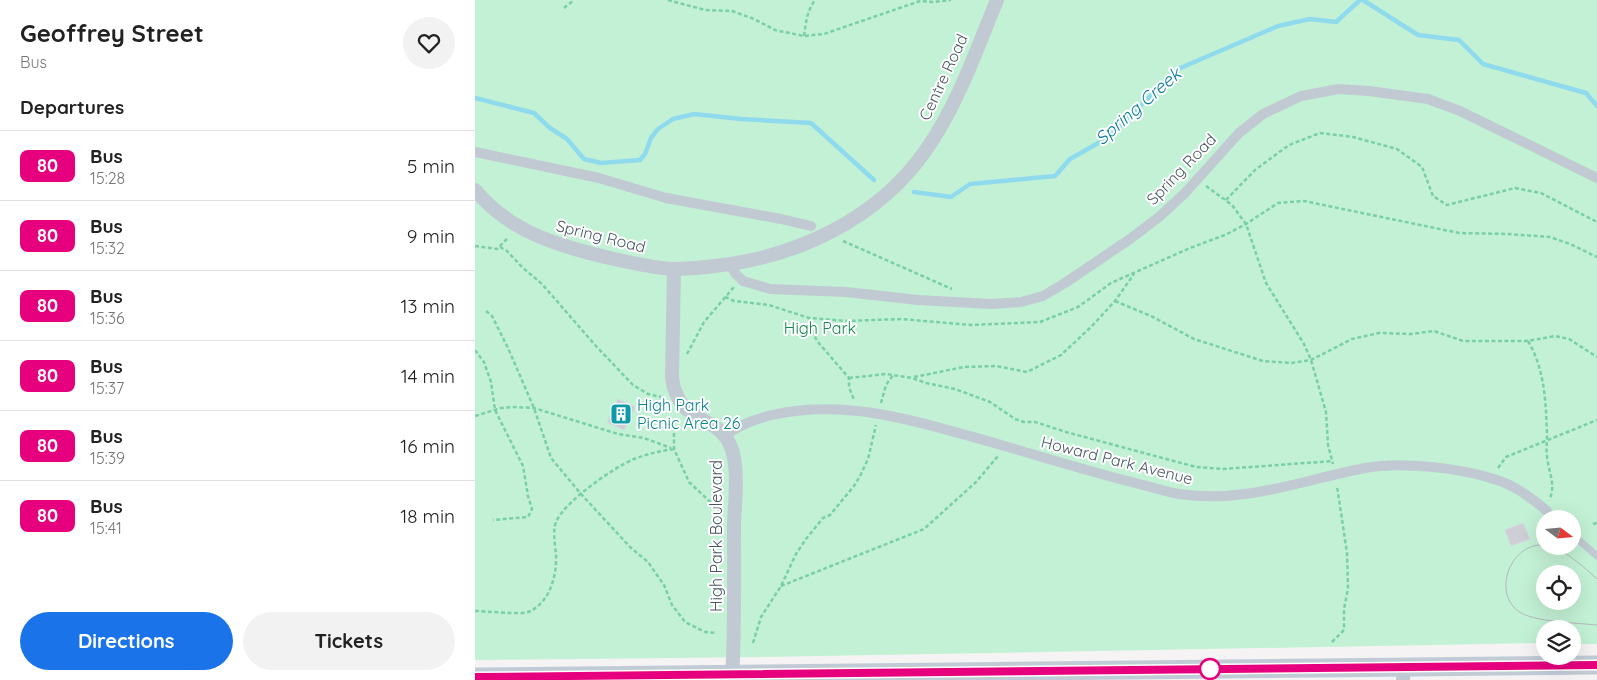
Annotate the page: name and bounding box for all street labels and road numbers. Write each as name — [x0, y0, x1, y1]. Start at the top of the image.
street label: Centre Road — [914, 31, 972, 123]
street label: Spring Road — [1142, 129, 1220, 209]
street label: Spring Road — [554, 215, 648, 257]
street label: Howard Park Avenue — [1039, 431, 1195, 489]
street label: High Park Boulevard — [706, 460, 726, 612]

